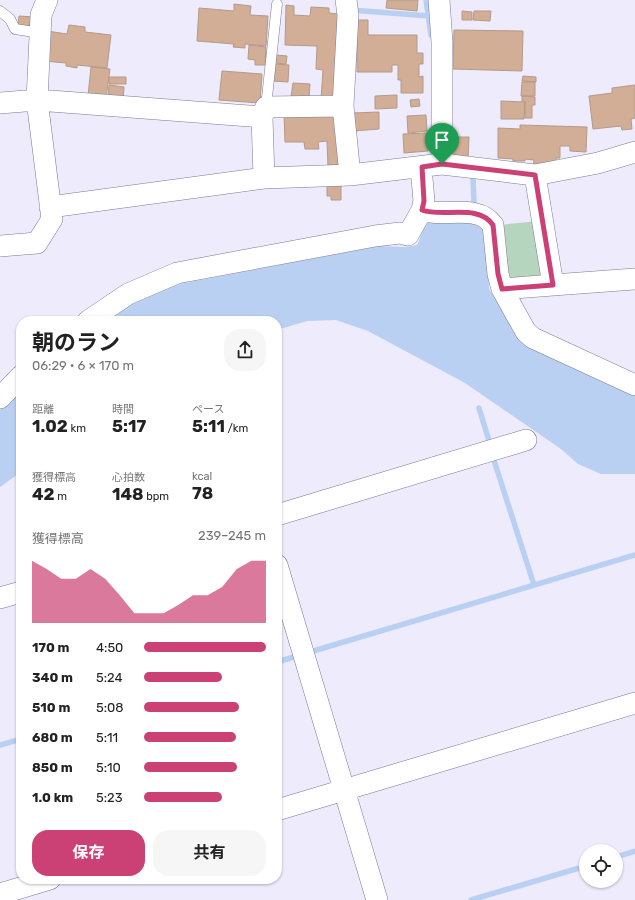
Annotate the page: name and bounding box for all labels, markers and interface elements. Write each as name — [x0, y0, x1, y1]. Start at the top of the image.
pin — [425, 123, 459, 164]
icon: arrive — [431, 129, 453, 151]
text: 朝のラン — [32, 329, 120, 356]
button: share — [224, 329, 266, 371]
text: 06:29 · 6 × 170 m — [32, 358, 134, 373]
text: 距離 — [32, 403, 54, 416]
text: 時間 — [112, 403, 134, 416]
text: ペース — [192, 403, 224, 416]
text: 1.02 — [32, 416, 68, 436]
text: 5:17 — [112, 416, 146, 436]
text: 5:11 — [192, 416, 225, 436]
text: km — [68, 422, 86, 435]
text: /km — [225, 422, 248, 435]
text: kcal — [192, 470, 212, 483]
text: 獲得標高 — [32, 471, 76, 484]
text: 心拍数 — [112, 471, 145, 484]
text: 78 — [192, 483, 213, 503]
text: 42 — [32, 484, 55, 504]
text: 148 — [112, 484, 144, 504]
text: m — [55, 490, 67, 503]
text: bpm — [144, 490, 169, 503]
text: 239–245 m — [198, 528, 266, 543]
text: 獲得標高 — [32, 531, 84, 546]
text: 170 m — [32, 640, 69, 655]
text: 4:50 — [96, 640, 123, 655]
text: 340 m — [32, 670, 73, 685]
text: 5:24 — [96, 670, 123, 685]
text: 510 m — [32, 700, 70, 715]
text: 5:08 — [96, 700, 124, 715]
text: 680 m — [32, 730, 73, 745]
text: 5:11 — [96, 730, 118, 745]
text: 850 m — [32, 760, 73, 775]
text: 5:10 — [96, 760, 121, 775]
text: 1.0 km — [32, 790, 73, 805]
text: 5:23 — [96, 790, 123, 805]
button: 保存 — [32, 830, 145, 876]
button: 共有 — [153, 830, 266, 876]
map controls — [579, 844, 623, 888]
button: locate — [579, 844, 623, 888]

